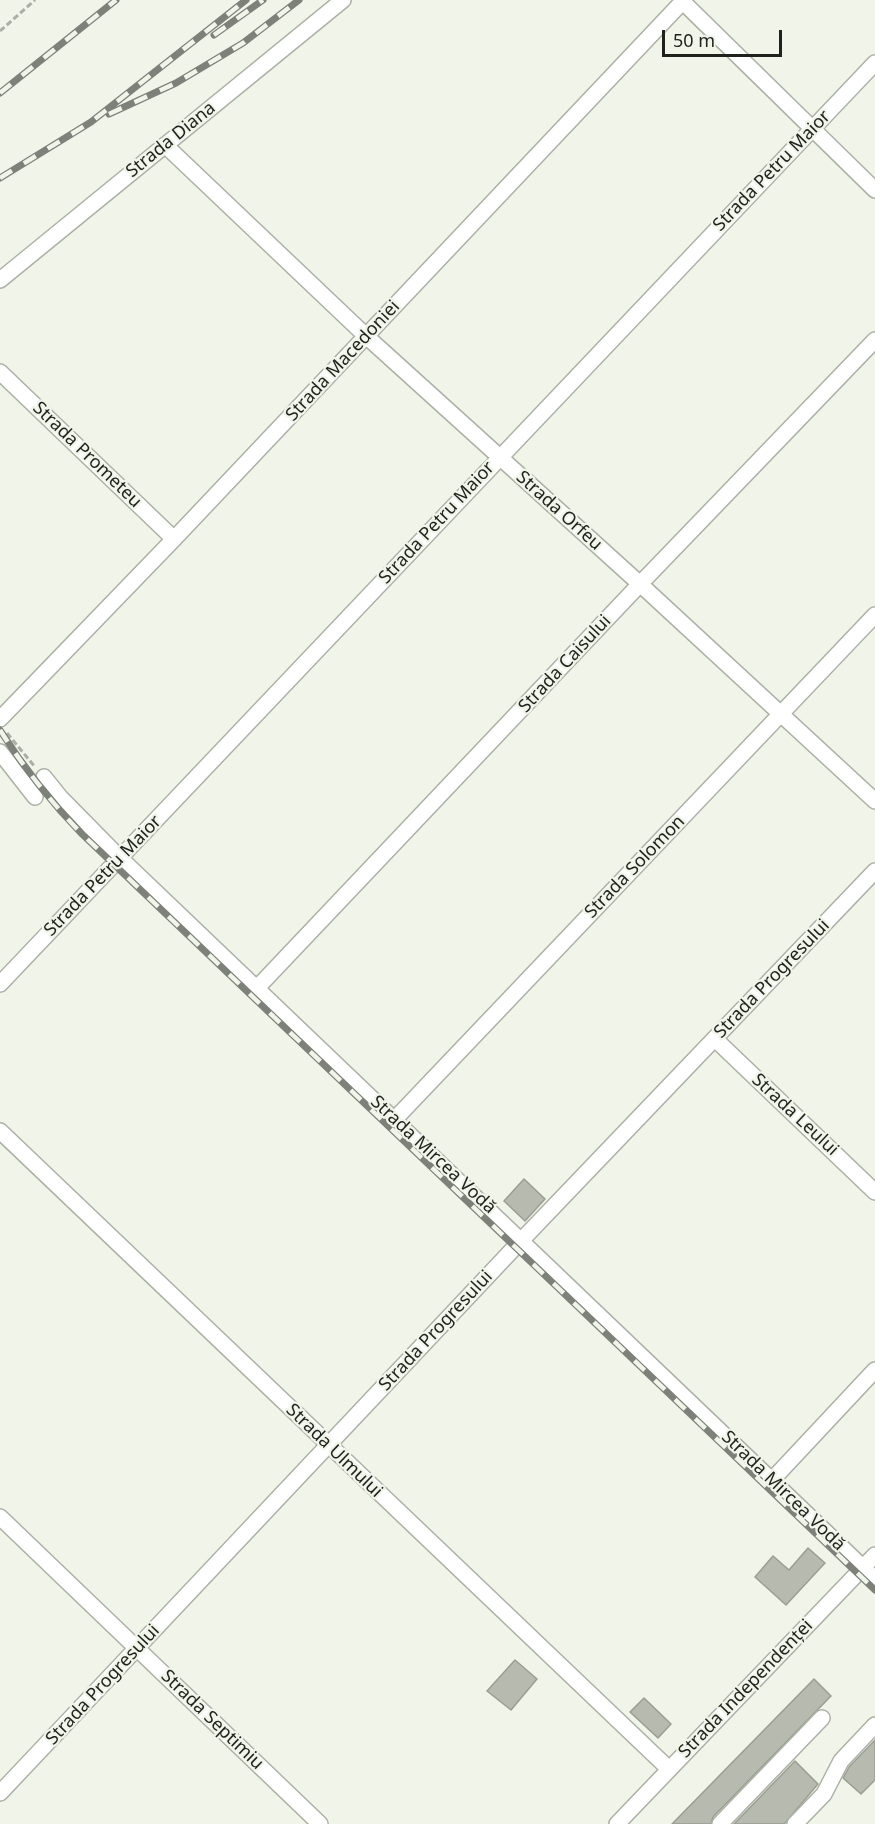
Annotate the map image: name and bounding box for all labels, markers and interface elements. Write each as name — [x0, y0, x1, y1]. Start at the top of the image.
scale bar — [665, 18, 785, 56]
text: 50 m — [673, 28, 715, 52]
street label: Strada Diana — [122, 97, 220, 183]
street label: Strada Petru Maior — [709, 106, 835, 236]
street label: Strada Macedoniei — [282, 296, 404, 426]
street label: Strada Prometeu — [28, 398, 146, 512]
street label: Strada Petru Maior — [375, 457, 499, 589]
street label: Strada Orfeu — [512, 467, 606, 555]
street label: Strada Caisului — [514, 611, 616, 717]
street label: Strada Petru Maior — [40, 811, 166, 941]
street label: Strada Solomon — [580, 811, 690, 923]
street label: Strada Progresului — [710, 915, 834, 1043]
street label: Strada Leului — [747, 1069, 843, 1161]
street label: Strada Mircea Vodă — [366, 1091, 500, 1219]
street label: Strada Progresului — [375, 1266, 497, 1396]
street label: Strada Ulmului — [281, 1400, 387, 1502]
street label: Strada Mircea Vodă — [717, 1426, 849, 1556]
street label: Strada Independenței — [674, 1615, 818, 1763]
street label: Strada Progresului — [42, 1620, 164, 1750]
street label: Strada Septimiu — [156, 1666, 268, 1774]

